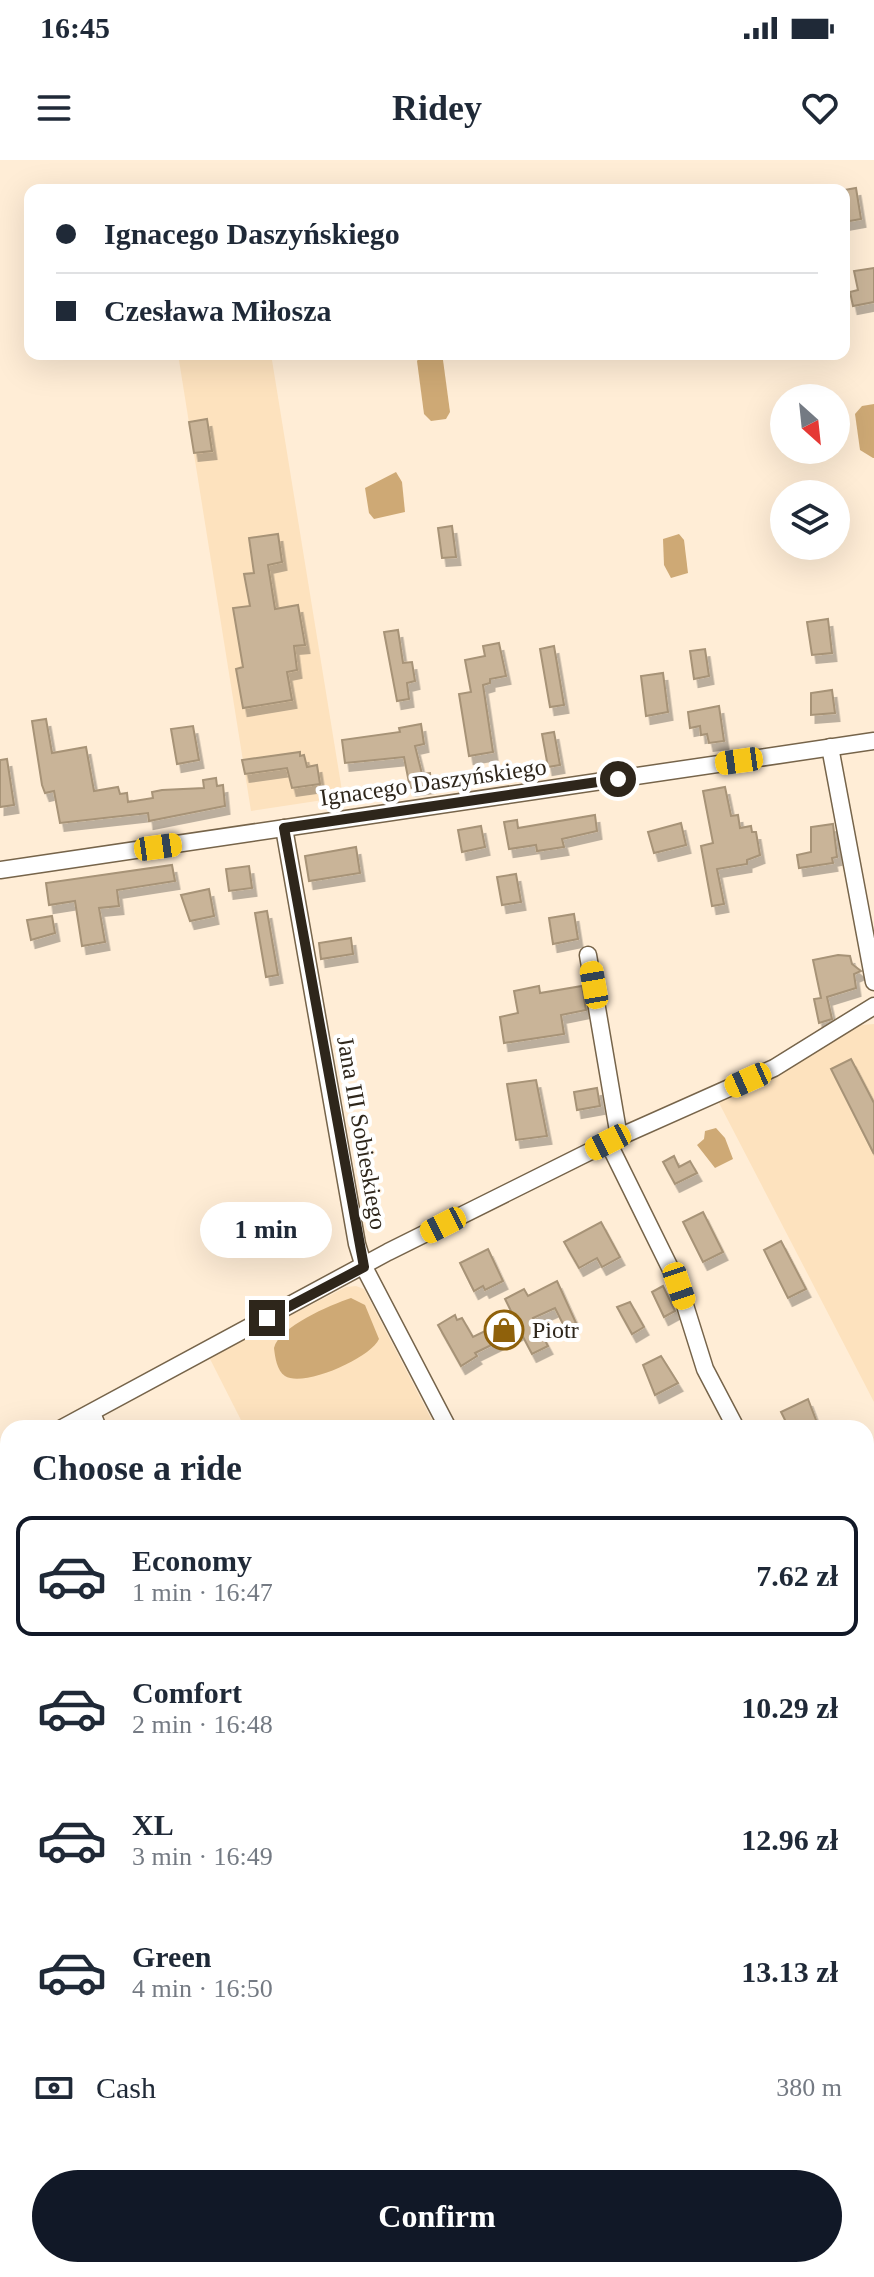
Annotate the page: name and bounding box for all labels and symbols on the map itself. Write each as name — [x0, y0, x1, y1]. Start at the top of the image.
north arrow — [770, 384, 850, 464]
car — [714, 746, 764, 776]
street label: Ignacego Daszyńskiego — [318, 753, 548, 811]
route start — [600, 761, 636, 797]
car — [133, 832, 183, 862]
car — [578, 959, 610, 1011]
street label: Jana III Sobieskiego — [332, 1034, 392, 1232]
car — [721, 1059, 775, 1101]
car — [581, 1120, 635, 1164]
callout: 1 min — [201, 1202, 333, 1258]
car — [416, 1203, 470, 1247]
car — [660, 1259, 698, 1313]
route end — [249, 1300, 285, 1336]
shop icon: Piotr — [483, 1309, 525, 1351]
place label: Piotr — [532, 1317, 579, 1343]

